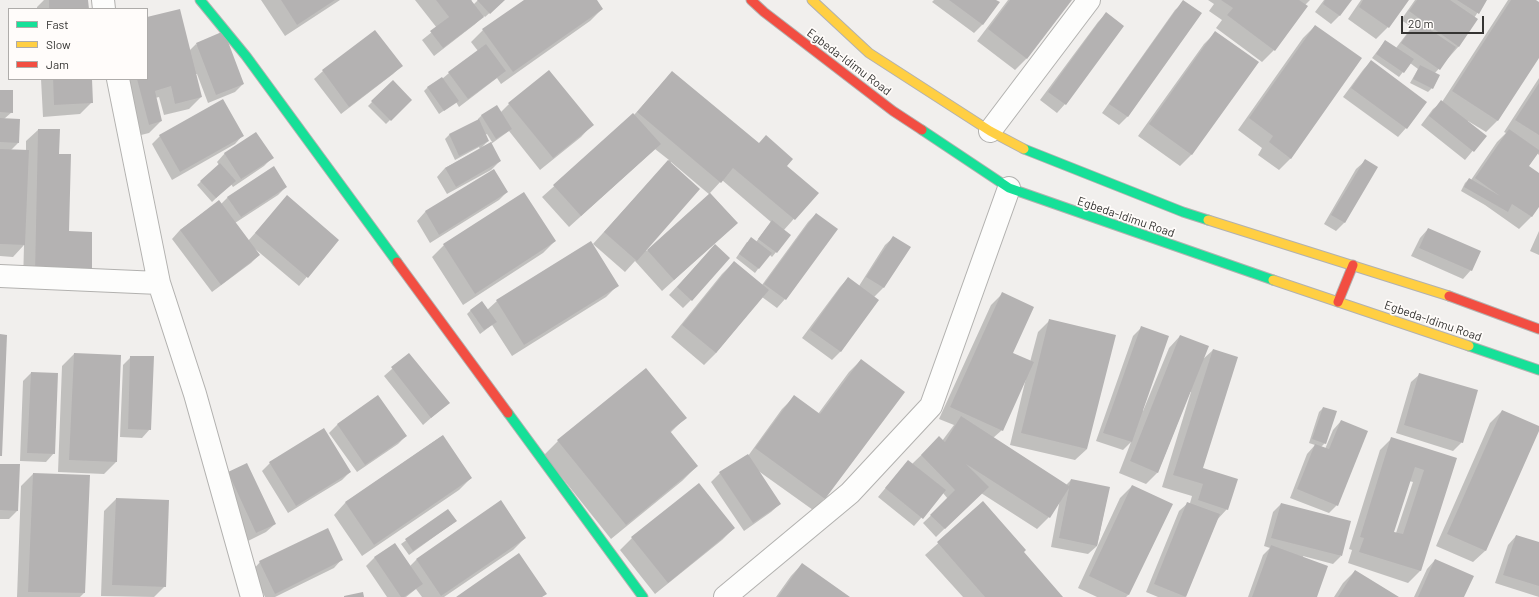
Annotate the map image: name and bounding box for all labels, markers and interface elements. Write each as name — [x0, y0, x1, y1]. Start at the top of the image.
legend — [8, 8, 148, 80]
scale bar — [1403, 8, 1486, 34]
text: 20 m — [1408, 16, 1434, 30]
text: Fast — [46, 17, 69, 31]
street label: Egbeda-Idimu Road — [804, 26, 894, 98]
text: Slow — [46, 37, 71, 51]
text: Jam — [46, 57, 69, 71]
street label: Egbeda-Idimu Road — [1075, 194, 1177, 240]
street label: Egbeda-Idimu Road — [1382, 298, 1484, 344]

